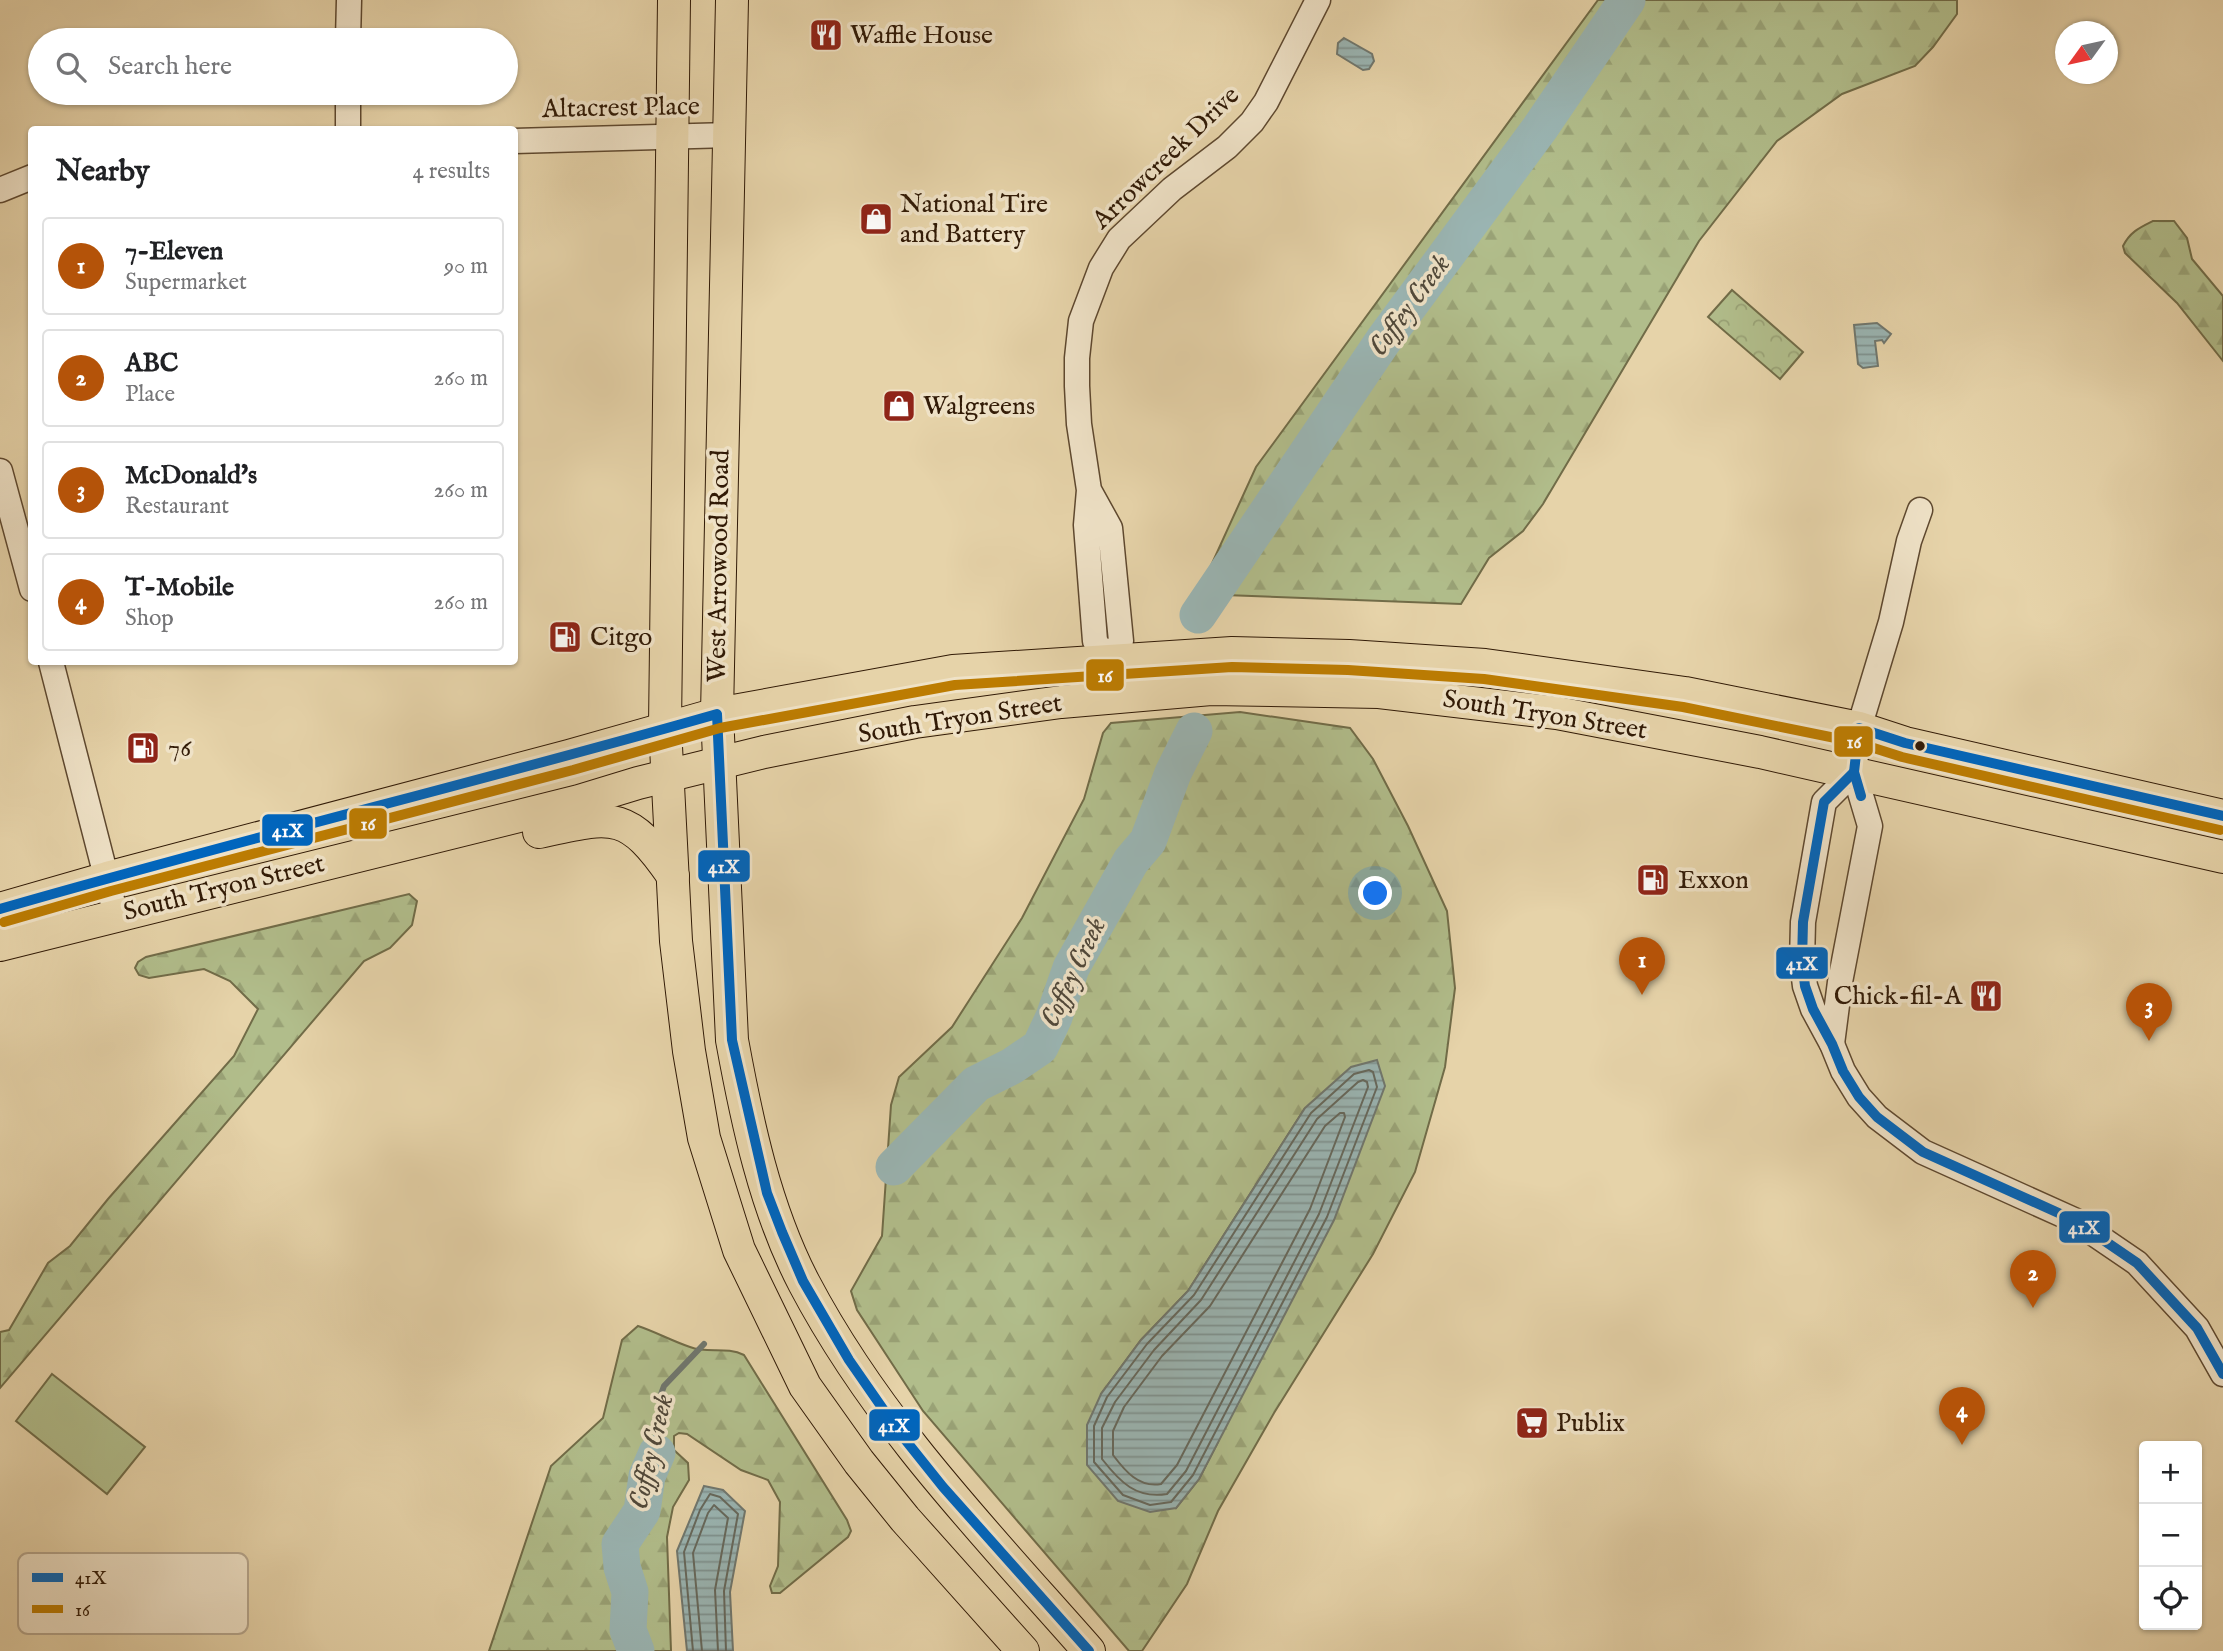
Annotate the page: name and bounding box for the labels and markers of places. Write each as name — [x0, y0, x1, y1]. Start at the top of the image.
restaurant icon: Waffle House — [807, 16, 845, 54]
place label: Waffle House — [850, 19, 993, 52]
place label: National Tire and Battery — [900, 188, 1048, 251]
shop icon: National Tire and Battery — [857, 200, 895, 238]
shop icon: Walgreens — [880, 387, 918, 425]
place label: Walgreens — [923, 390, 1035, 423]
fuel station icon: Citgo — [546, 618, 584, 656]
place label: Citgo — [590, 621, 652, 654]
fuel station icon: 76 — [124, 729, 162, 767]
place label: 76 — [168, 732, 192, 765]
unlabelled marker — [1913, 739, 1927, 753]
fuel station icon: Exxon — [1634, 861, 1672, 899]
place label: Exxon — [1678, 864, 1749, 897]
pin: 1 — [1619, 937, 1665, 995]
restaurant icon: Chick-fil-A — [1967, 977, 2005, 1015]
place label: Chick-fil-A — [1834, 980, 1963, 1013]
pin: 3 — [2126, 983, 2172, 1041]
pin: 2 — [2010, 1250, 2056, 1308]
pin: 4 — [1939, 1387, 1985, 1445]
supermarket icon: Publix — [1513, 1404, 1551, 1442]
place label: Publix — [1556, 1407, 1625, 1440]

